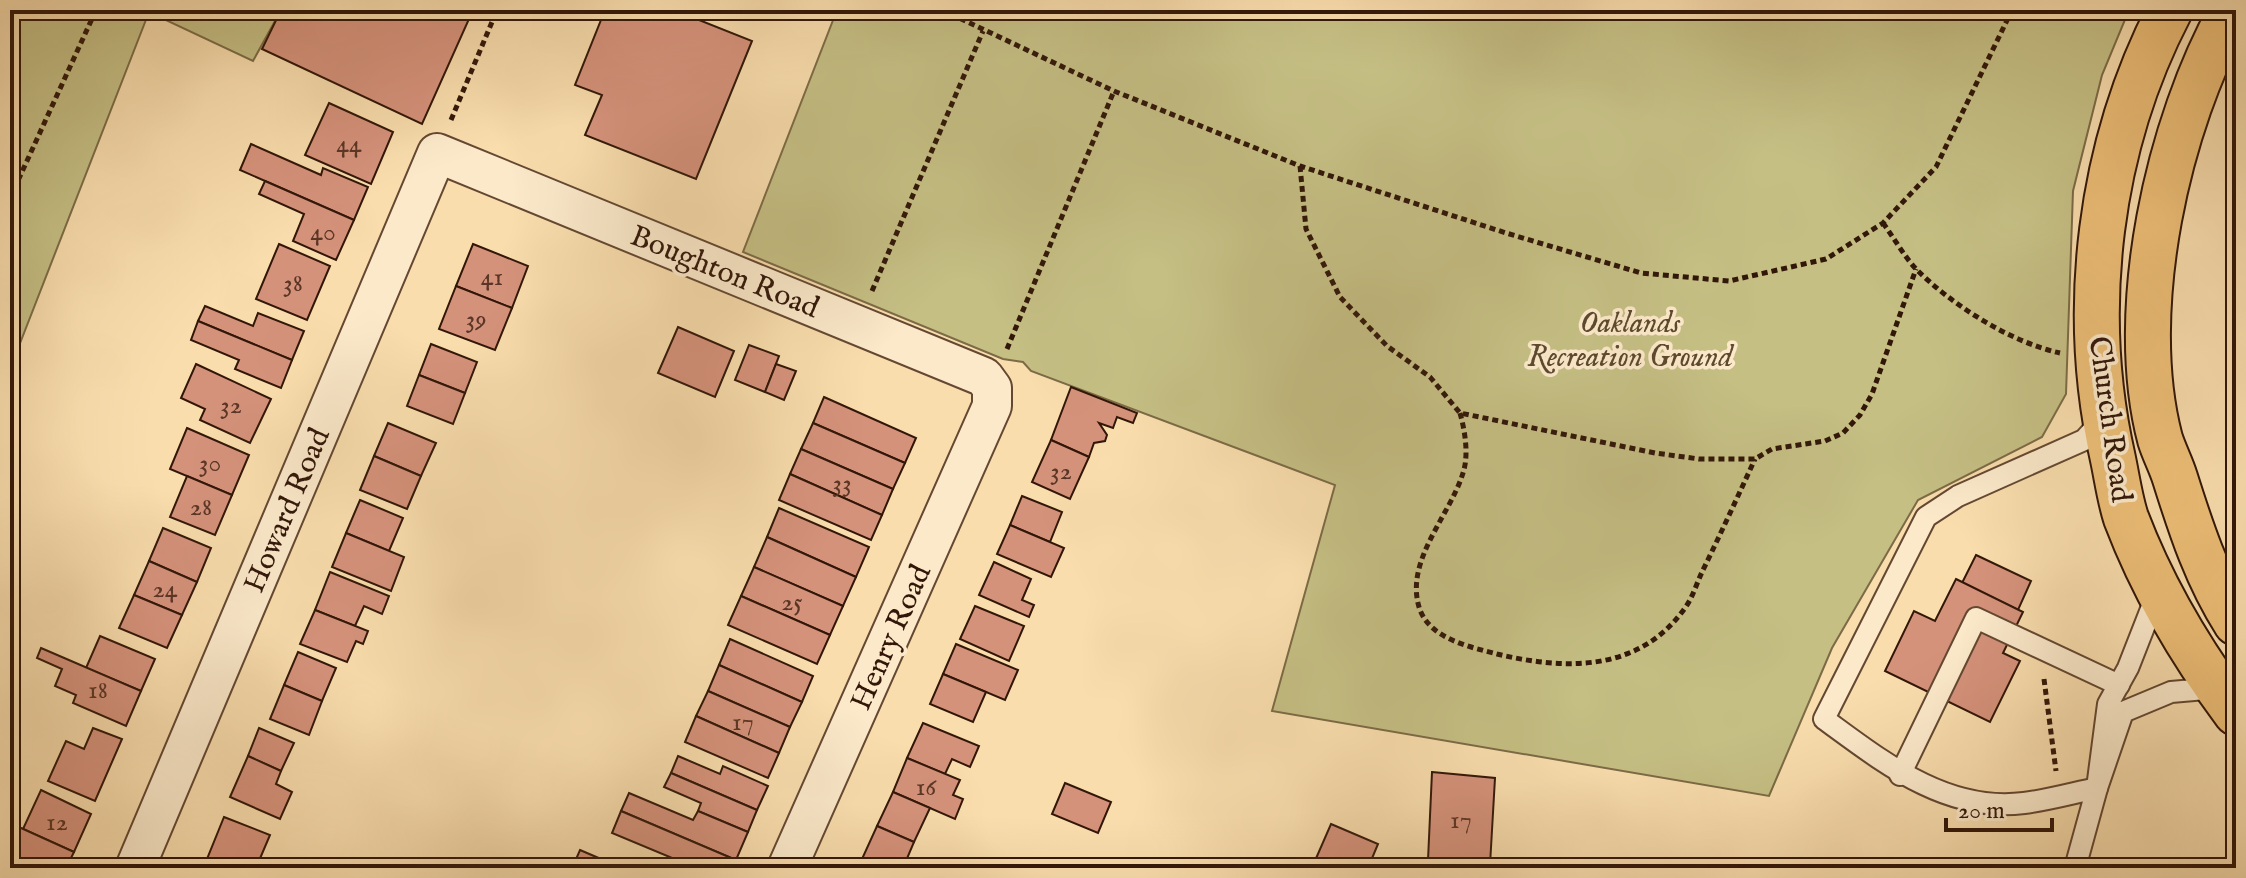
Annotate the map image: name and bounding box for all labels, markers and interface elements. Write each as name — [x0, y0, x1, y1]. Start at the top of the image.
house number: 44 — [336, 128, 362, 161]
house number: 40 — [310, 216, 336, 249]
street label: Boughton Road — [624, 218, 825, 328]
house number: 41 — [481, 261, 503, 294]
house number: 38 — [283, 267, 303, 300]
house number: 39 — [465, 303, 487, 336]
park label: Oaklands Recreation Ground — [1527, 305, 1735, 377]
street label: Church Road — [2079, 334, 2140, 506]
house number: 32 — [220, 389, 242, 422]
street label: Howard Road — [236, 422, 340, 599]
house number: 30 — [199, 447, 221, 480]
house number: 32 — [1050, 455, 1072, 488]
house number: 33 — [832, 467, 852, 500]
house number: 28 — [190, 491, 212, 524]
street label: Henry Road — [843, 558, 941, 716]
house number: 24 — [153, 573, 178, 606]
house number: 25 — [781, 586, 803, 619]
house number: 18 — [88, 674, 108, 707]
house number: 17 — [732, 706, 754, 739]
house number: 16 — [916, 771, 937, 804]
scale bar — [1946, 782, 2052, 832]
text: 20 m — [1958, 796, 2005, 827]
house number: 17 — [1450, 804, 1472, 837]
house number: 12 — [46, 806, 68, 839]

